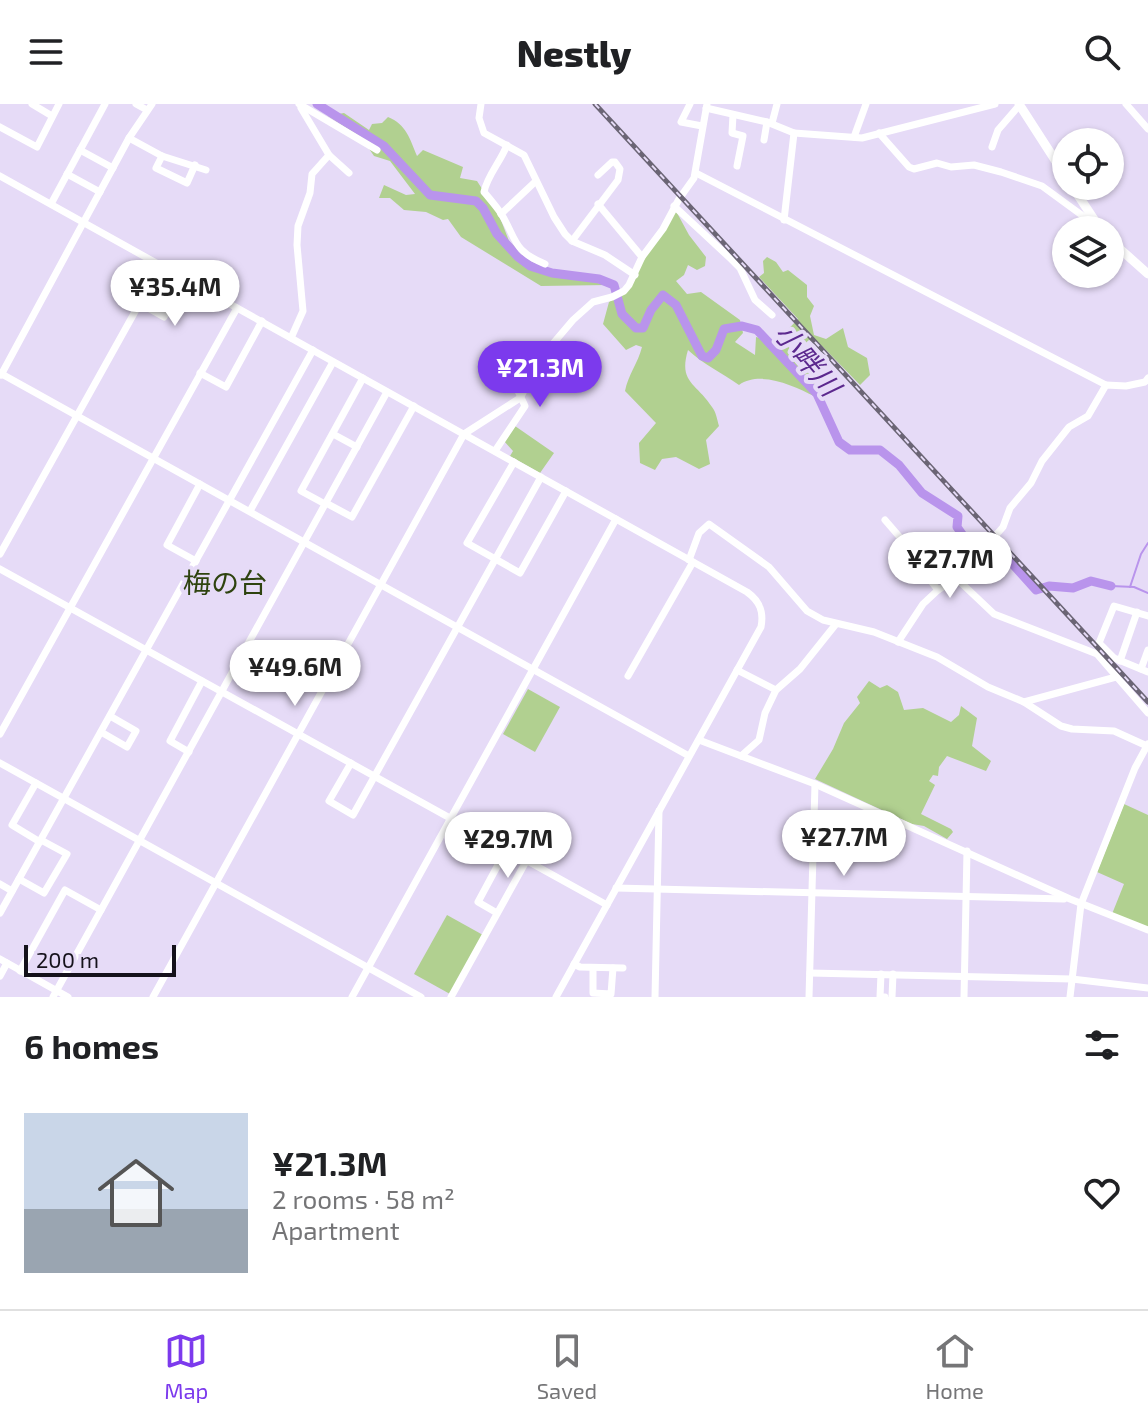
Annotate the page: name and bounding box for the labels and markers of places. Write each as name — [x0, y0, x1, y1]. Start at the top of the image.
pin: ¥35.4M — [110, 260, 240, 328]
pin: ¥21.3M — [475, 341, 605, 409]
pin: ¥27.7M — [885, 532, 1015, 600]
pin: ¥49.6M — [230, 640, 360, 708]
pin: ¥27.7M — [779, 810, 909, 878]
pin: ¥29.7M — [443, 812, 573, 880]

